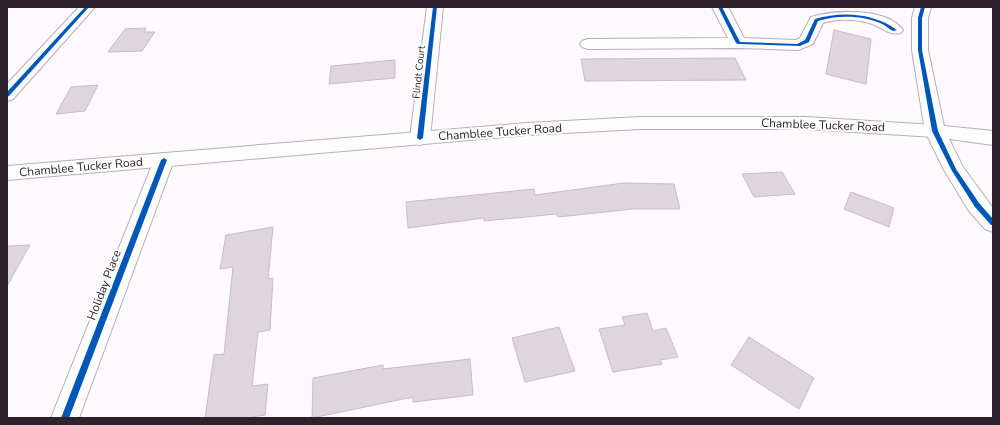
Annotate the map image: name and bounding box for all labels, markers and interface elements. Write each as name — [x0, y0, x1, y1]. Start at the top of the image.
street label: Flindt Court — [409, 44, 429, 99]
street label: Chamblee Tucker Road — [761, 115, 885, 135]
street label: Chamblee Tucker Road — [438, 120, 562, 144]
street label: Chamblee Tucker Road — [19, 154, 143, 180]
street label: Holiday Place — [83, 248, 125, 322]

